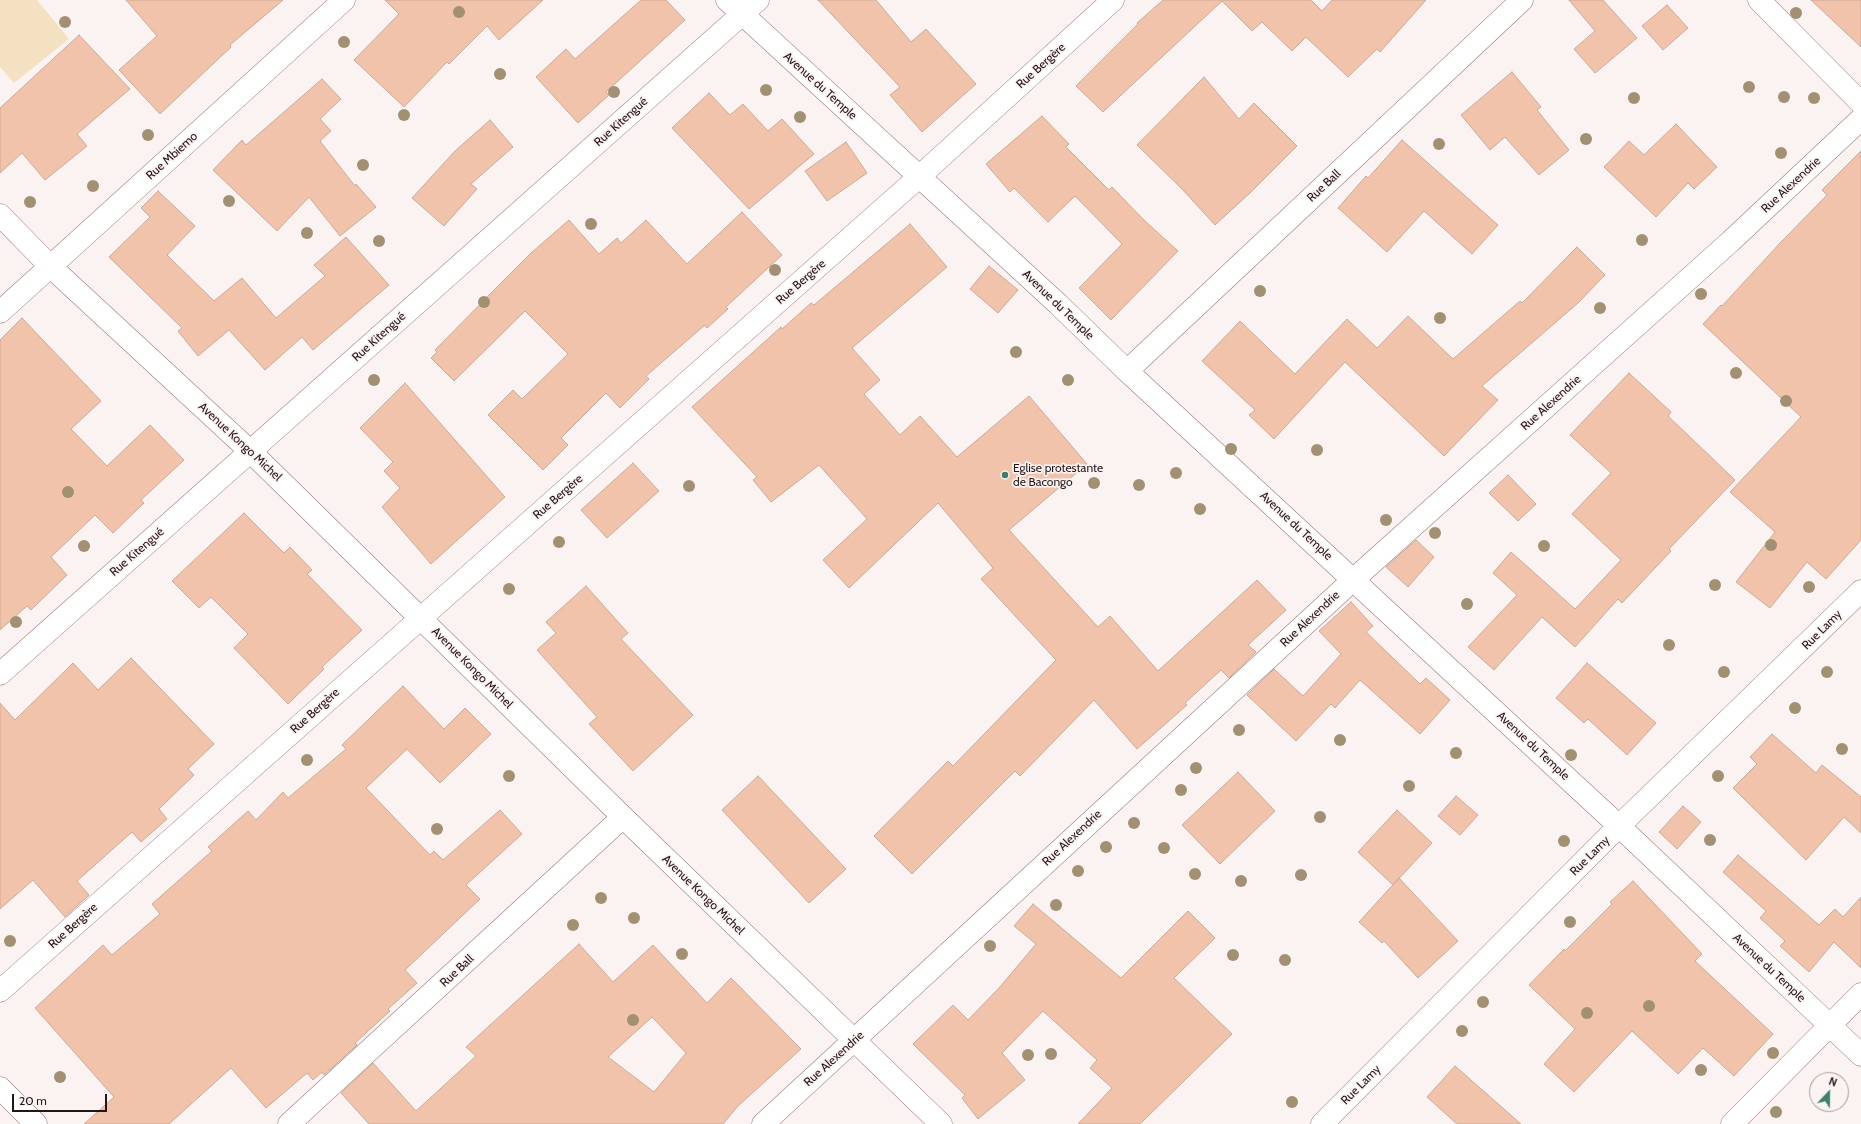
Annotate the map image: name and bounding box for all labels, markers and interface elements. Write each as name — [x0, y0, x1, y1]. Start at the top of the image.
street label: Rue Bergère — [1013, 40, 1069, 92]
street label: Avenue du Temple — [780, 49, 860, 123]
street label: Rue Kitengué — [591, 94, 651, 150]
street label: Rue Mbiemo — [143, 129, 201, 183]
street label: Rue Alexendrie — [1758, 154, 1824, 216]
street label: Rue Ball — [1304, 167, 1344, 205]
street label: Rue Bergère — [773, 257, 829, 307]
street label: Avenue du Temple — [1019, 267, 1097, 343]
street label: Rue Kitengué — [349, 309, 409, 365]
street label: Rue Alexendrie — [1518, 372, 1584, 434]
street label: Avenue Kongo Michel — [195, 400, 285, 484]
place label: Eglise protestante de Bacongo — [1013, 461, 1103, 489]
marker: Eglise protestante de Bacongo — [1000, 470, 1010, 480]
street label: Rue Bergère — [530, 472, 586, 522]
street label: Avenue du Temple — [1257, 489, 1335, 563]
street label: Rue Kitengué — [107, 525, 167, 579]
street label: Rue Alexendrie — [1277, 588, 1343, 650]
street label: Rue Lamy — [1799, 607, 1845, 653]
street label: Avenue Kongo Michel — [428, 624, 516, 712]
street label: Rue Bergère — [287, 685, 343, 737]
street label: Avenue du Temple — [1494, 709, 1572, 783]
street label: Rue Alexendrie — [1039, 807, 1105, 869]
street label: Rue Lamy — [1567, 833, 1613, 879]
street label: Avenue Kongo Michel — [659, 852, 747, 938]
street label: Rue Bergère — [45, 900, 101, 952]
street label: Avenue du Temple — [1730, 931, 1808, 1005]
street label: Rue Ball — [437, 952, 477, 990]
street label: Rue Alexendrie — [801, 1028, 867, 1090]
street label: Rue Lamy — [1338, 1062, 1384, 1108]
north arrow — [1809, 1072, 1849, 1112]
text: N — [1827, 1074, 1839, 1090]
scale bar — [14, 1086, 109, 1112]
text: 20 m — [19, 1093, 47, 1108]

